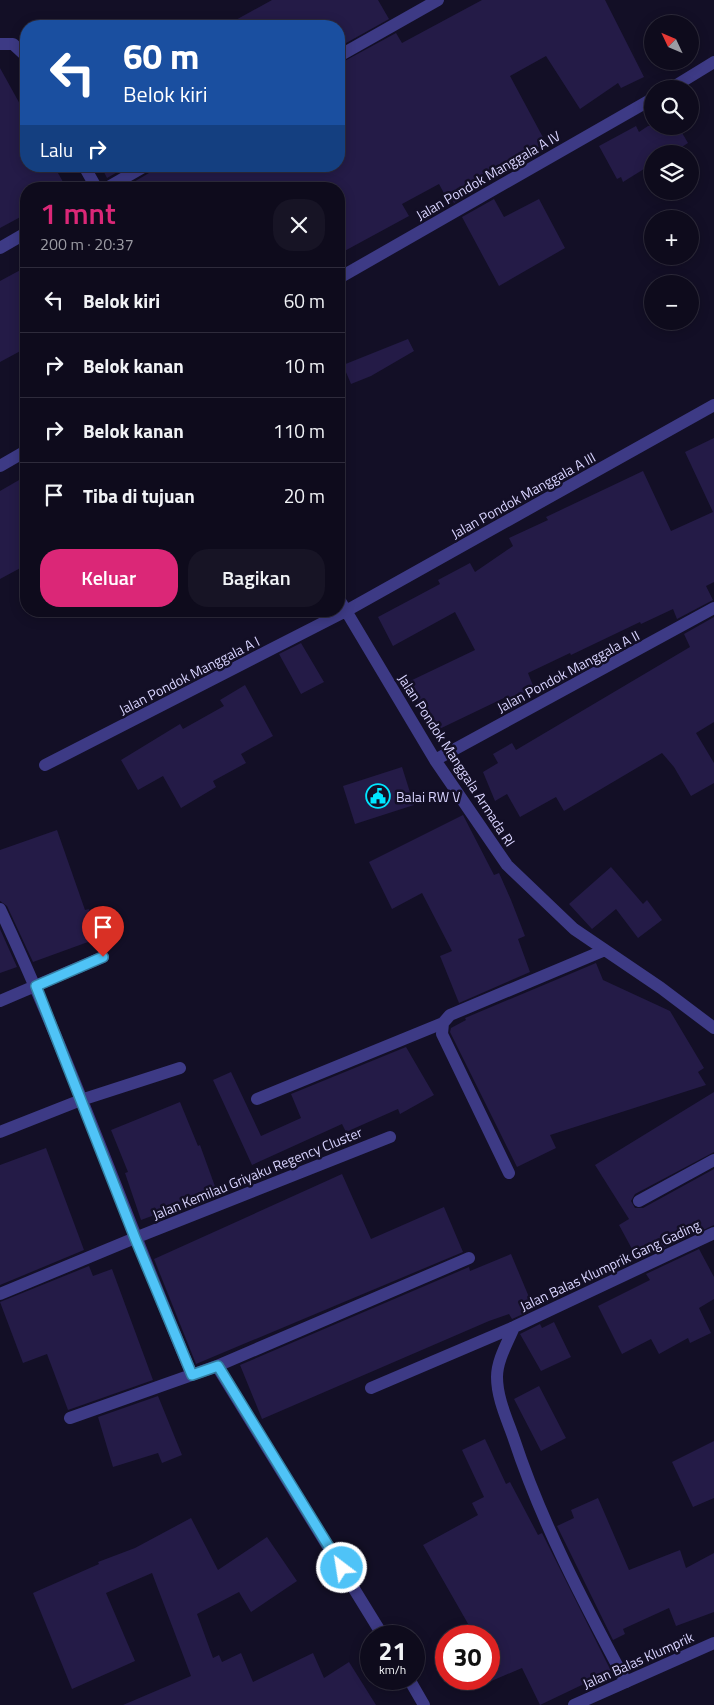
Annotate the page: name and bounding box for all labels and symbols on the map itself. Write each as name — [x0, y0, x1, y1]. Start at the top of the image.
north arrow — [644, 15, 699, 70]
street label: Jalan Pondok Manggala A IV — [412, 125, 564, 225]
street label: Jalan Pondok Manggala A III — [447, 446, 599, 544]
street label: Jalan Pondok Manggala A II — [493, 624, 643, 718]
street label: Jalan Pondok Manggala A I — [115, 630, 263, 720]
street label: Jalan Pondok Manggala Armada RI — [393, 670, 521, 850]
public building icon: Balai RW V — [365, 783, 391, 809]
place label: Balai RW V — [396, 786, 460, 807]
pin — [82, 906, 124, 957]
street label: Jalan Kemilau Griyaku Regency Cluster — [149, 1121, 365, 1225]
street label: Jalan Balas Klumprik Gang Gading — [516, 1214, 704, 1316]
position arrow — [315, 1541, 367, 1593]
speed limit sign: 30 — [435, 1625, 500, 1690]
street label: Jalan Balas Klumprik — [579, 1626, 697, 1694]

